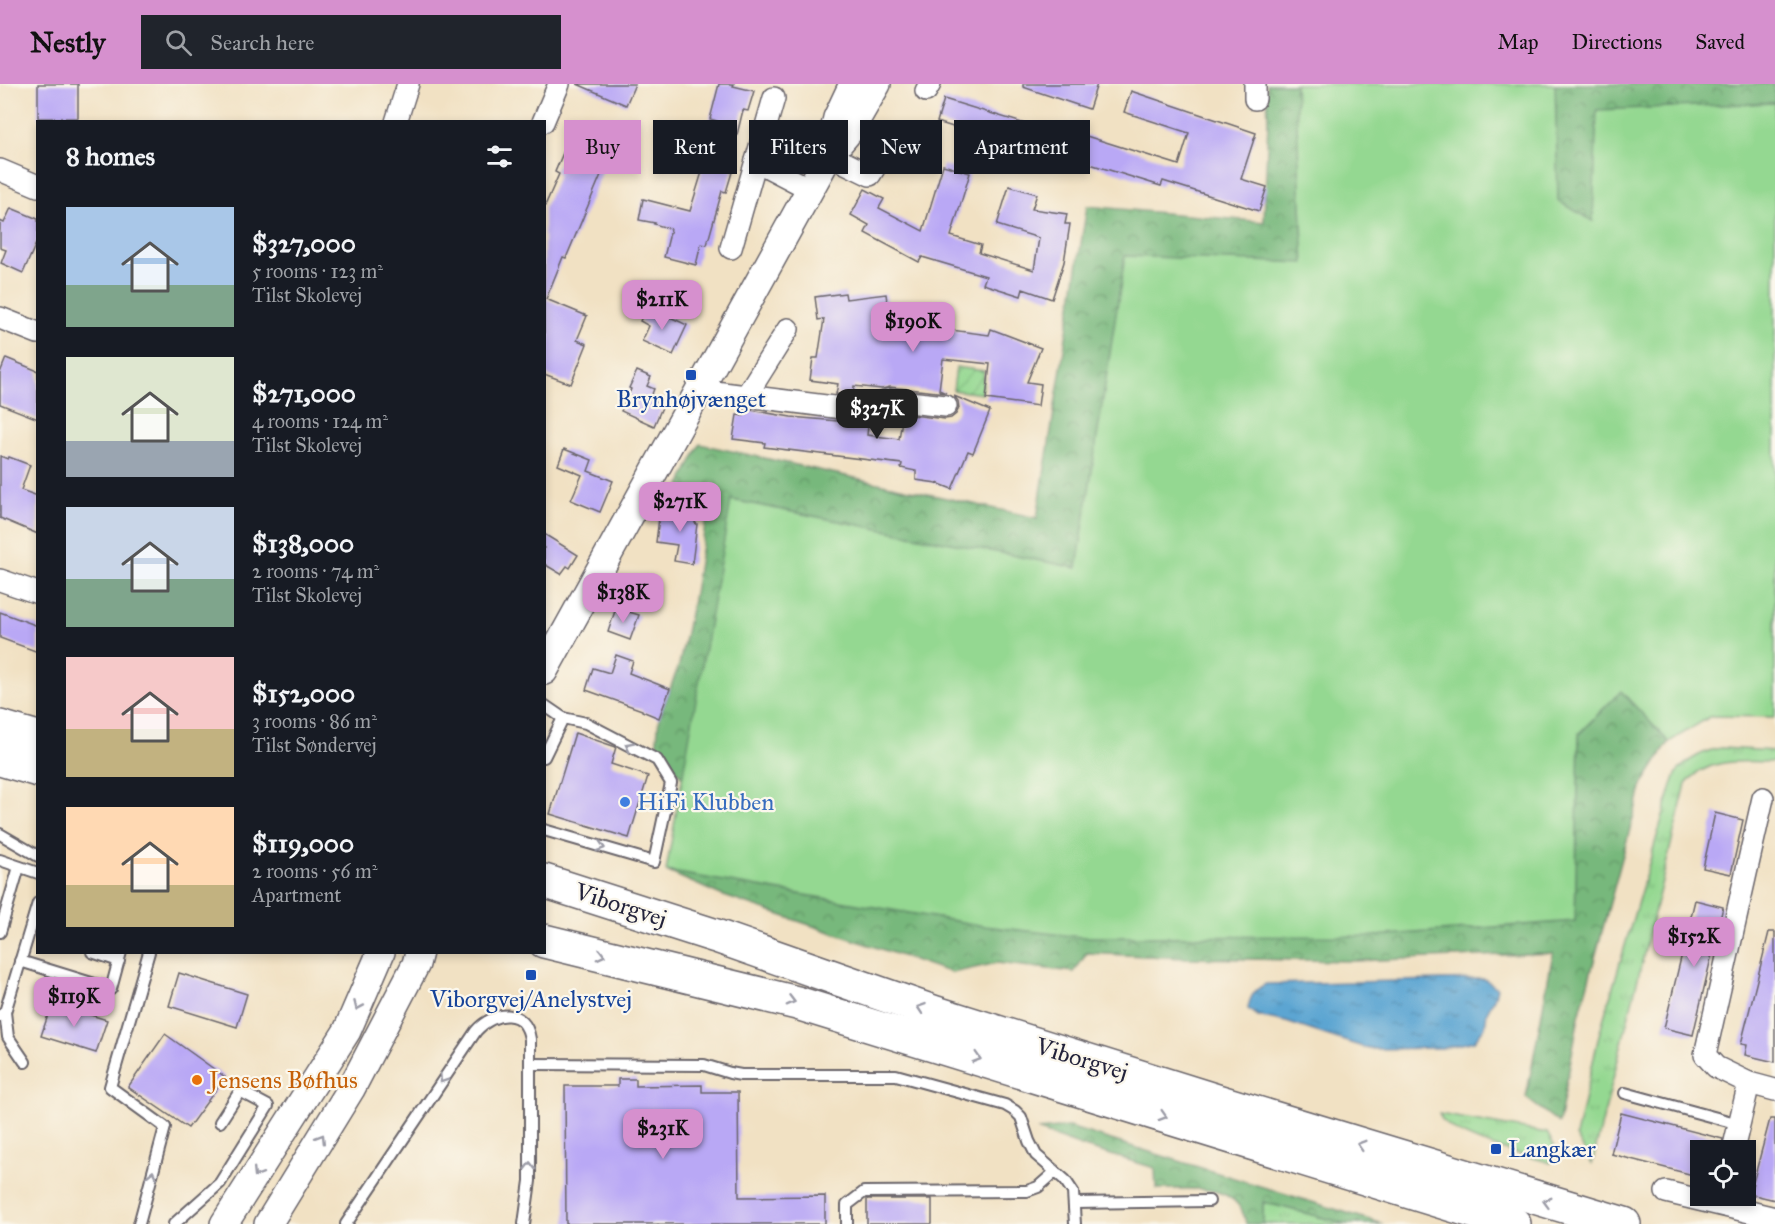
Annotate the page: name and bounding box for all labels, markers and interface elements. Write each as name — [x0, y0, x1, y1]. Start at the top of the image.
search box — [141, 15, 561, 69]
text: Nestly — [30, 25, 105, 60]
icon: search — [162, 26, 195, 59]
text: Search here — [210, 29, 314, 56]
text: Map — [1498, 29, 1539, 55]
text: Directions — [1572, 29, 1662, 55]
text: Saved — [1695, 29, 1745, 55]
chip: Buy — [564, 120, 641, 174]
chip: Rent — [653, 120, 737, 174]
chip: Filters — [749, 120, 848, 174]
chip: New — [860, 120, 942, 174]
chip: Apartment — [954, 120, 1090, 174]
text: 8 homes — [66, 140, 155, 172]
icon: filters — [483, 140, 516, 173]
text: $327,000 — [252, 227, 356, 259]
icon: home — [114, 231, 186, 303]
text: 5 rooms · 123 m² — [252, 259, 383, 283]
pin: $211K — [620, 280, 704, 331]
text: Tilst Skolevej — [252, 283, 362, 307]
text: $211K — [636, 287, 688, 311]
pin: $190K — [871, 302, 955, 353]
text: $190K — [885, 309, 941, 333]
marker: Brynhøjvænget — [684, 368, 698, 382]
text: $271,000 — [252, 377, 356, 409]
icon: home — [114, 381, 186, 453]
place label: Brynhøjvænget — [616, 384, 767, 414]
pin: $327K — [835, 389, 919, 440]
text: $327K — [850, 396, 904, 420]
text: 4 rooms · 124 m² — [252, 409, 388, 433]
text: Tilst Skolevej — [252, 433, 362, 457]
pin: $271K — [638, 482, 722, 533]
text: $271K — [653, 489, 707, 513]
text: $138,000 — [252, 527, 354, 559]
icon: home — [114, 531, 186, 603]
text: 2 rooms · 74 m² — [252, 559, 379, 583]
pin: $138K — [581, 573, 665, 624]
text: $138K — [597, 580, 649, 604]
text: Tilst Skolevej — [252, 583, 362, 607]
text: $152,000 — [252, 677, 355, 709]
icon: home — [114, 681, 186, 753]
text: 3 rooms · 86 m² — [252, 709, 377, 733]
text: Tilst Søndervej — [252, 733, 377, 757]
one-way arrow — [624, 741, 635, 753]
place label: HiFi Klubben — [637, 787, 774, 817]
marker: HiFi Klubben — [618, 795, 632, 809]
text: $119,000 — [252, 827, 354, 859]
icon: home — [114, 831, 186, 903]
one-way arrow — [595, 840, 606, 852]
text: 2 rooms · 56 m² — [252, 859, 378, 883]
street label: Viborgvej — [570, 876, 671, 934]
text: Apartment — [252, 883, 341, 907]
pin: $152K — [1652, 917, 1736, 968]
text: $152K — [1667, 924, 1721, 948]
one-way arrow — [596, 948, 606, 961]
marker: Viborgvej/Anelystvej — [524, 968, 538, 982]
pin: $119K — [32, 977, 116, 1028]
text: $119K — [48, 984, 100, 1008]
place label: Viborgvej/Anelystvej — [429, 984, 632, 1014]
one-way arrow — [785, 994, 795, 1007]
one-way arrow — [353, 1000, 365, 1011]
one-way arrow — [916, 1002, 927, 1015]
street label: Viborgvej — [1031, 1031, 1132, 1087]
one-way arrow — [971, 1051, 982, 1063]
place label: Jensens Bøfhus — [206, 1065, 358, 1095]
marker: Jensens Bøfhus — [190, 1073, 204, 1087]
one-way arrow — [439, 1073, 450, 1084]
pin: $231K — [621, 1109, 705, 1160]
one-way arrow — [1157, 1109, 1168, 1121]
text: $231K — [637, 1116, 689, 1140]
one-way arrow — [313, 1134, 325, 1144]
place label: Langkær — [1508, 1134, 1596, 1164]
one-way arrow — [1356, 1140, 1367, 1152]
map controls — [1690, 1140, 1756, 1206]
button: locate — [1690, 1140, 1756, 1206]
marker: Langkær — [1489, 1142, 1503, 1156]
one-way arrow — [524, 1161, 536, 1170]
one-way arrow — [253, 1166, 264, 1177]
one-way arrow — [144, 1171, 157, 1181]
one-way arrow — [1542, 1197, 1553, 1209]

